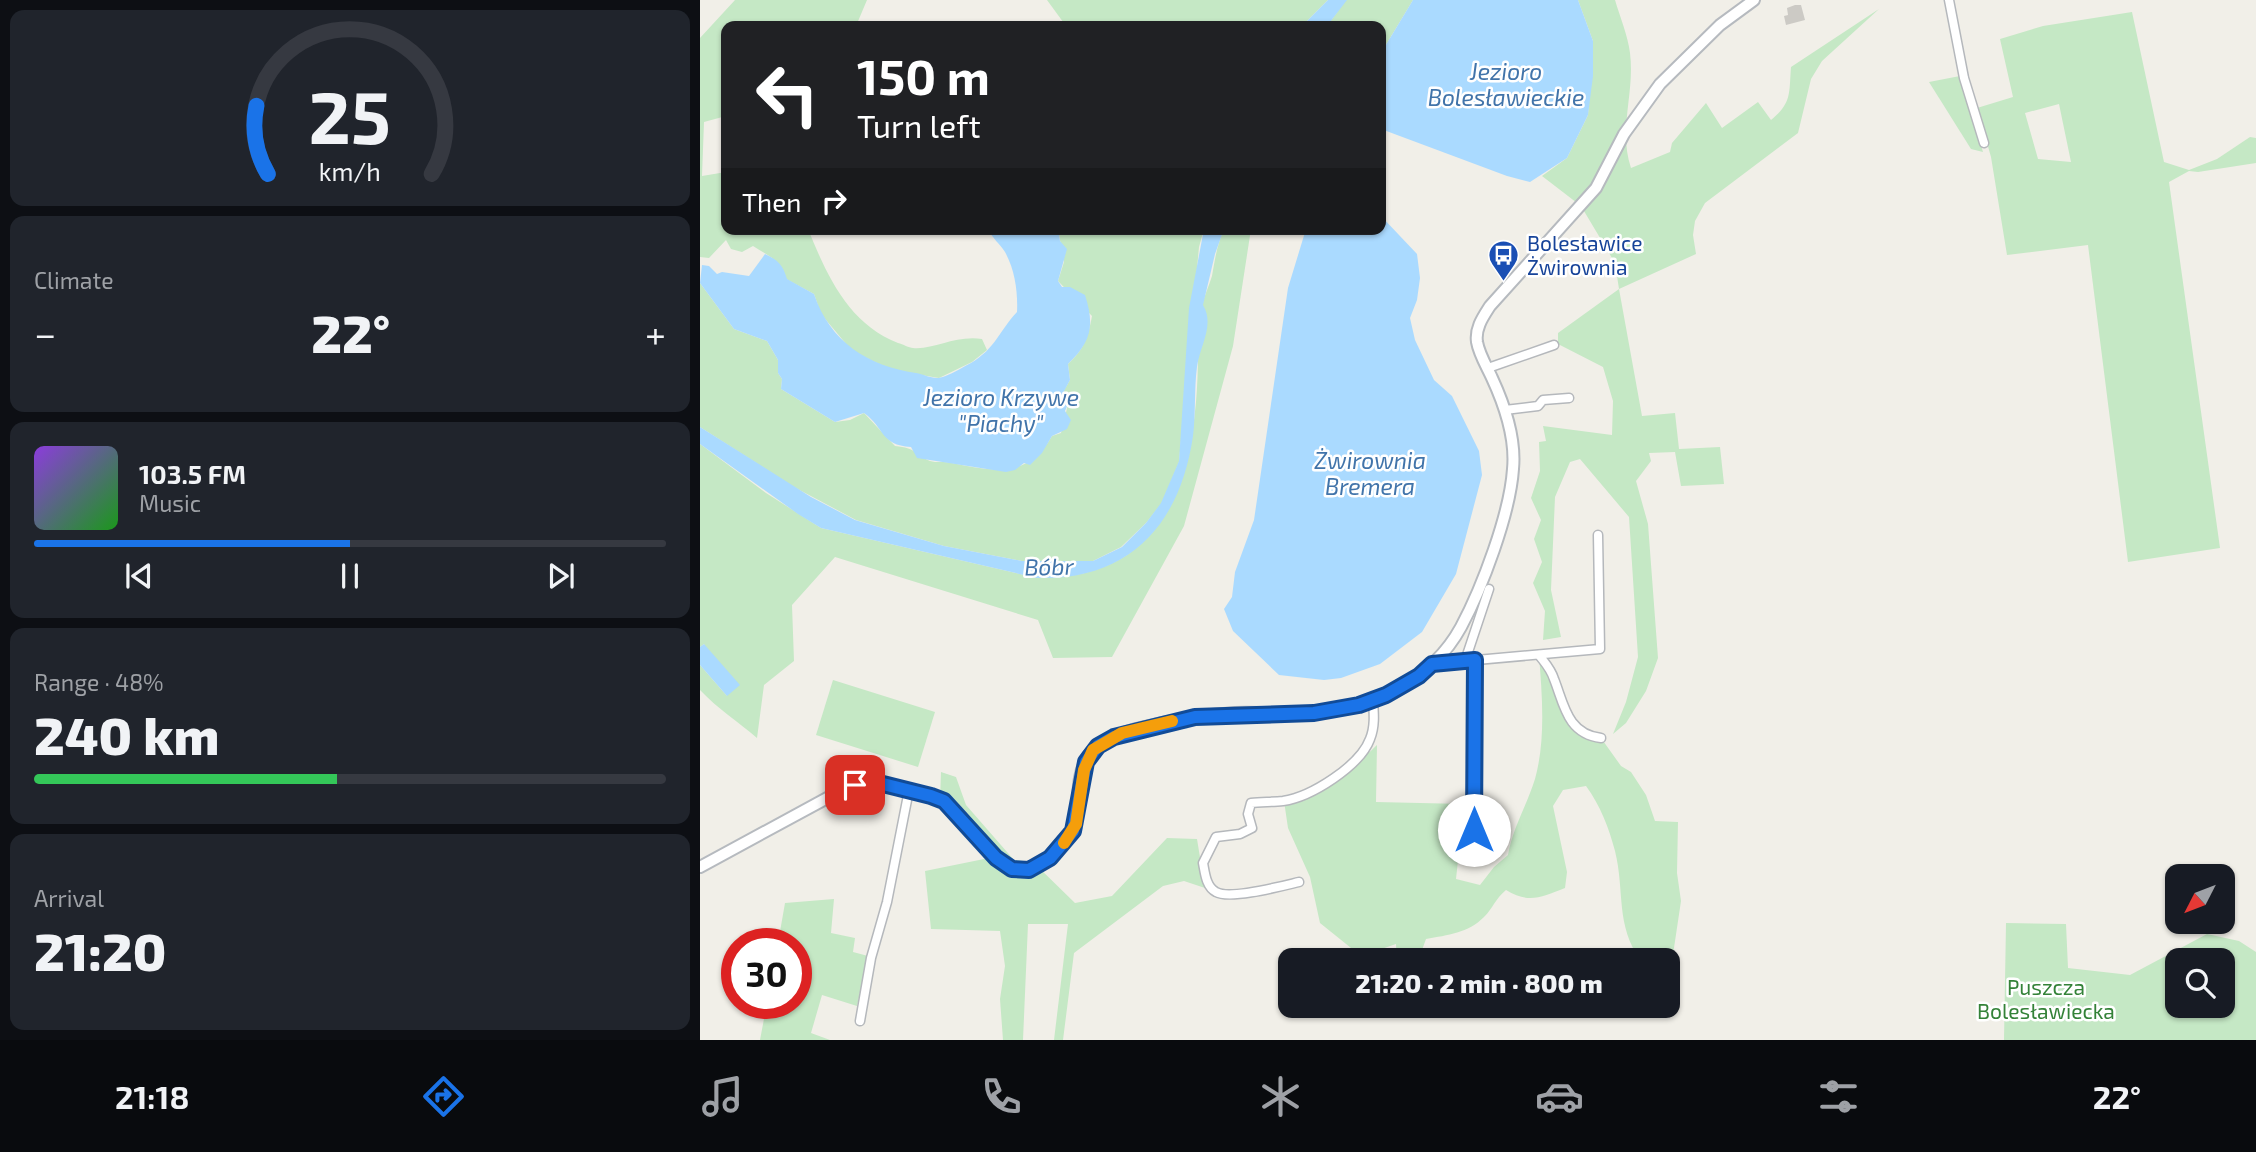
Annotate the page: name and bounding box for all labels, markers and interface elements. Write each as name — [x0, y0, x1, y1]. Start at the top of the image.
text: 150 m — [857, 46, 990, 105]
icon: left — [742, 49, 833, 140]
water label: Jezioro Bolesławieckie — [1428, 57, 1584, 111]
text: 25 — [309, 71, 391, 159]
text: Turn left — [857, 106, 981, 144]
text: km/h — [319, 156, 381, 186]
icon: right — [815, 182, 853, 220]
text: Then — [742, 186, 801, 217]
place label: Bolesławice Żwirownia — [1527, 230, 1642, 279]
bus stop icon: Bolesławice Żwirownia — [1487, 239, 1521, 283]
text: Climate — [34, 266, 114, 294]
text: 22° — [311, 301, 390, 363]
text: − — [34, 310, 56, 356]
text: + — [645, 310, 666, 356]
water label: Jezioro Krzywe "Piachy" — [922, 383, 1079, 437]
water label: Żwirownia Bremera — [1314, 446, 1426, 500]
text: 103.5 FM — [139, 458, 246, 489]
text: Music — [139, 489, 201, 517]
water label: Bóbr — [1024, 552, 1075, 580]
icon: previous — [120, 557, 158, 595]
icon: pause — [331, 557, 369, 595]
icon: next — [542, 557, 580, 595]
text: Range · 48% — [34, 668, 164, 696]
text: 240 km — [34, 703, 220, 765]
pin — [825, 755, 885, 815]
icon: arrive — [836, 766, 874, 804]
position arrow — [1437, 793, 1511, 867]
north arrow — [2165, 864, 2235, 934]
map controls — [2165, 864, 2235, 1018]
text: Arrival — [34, 884, 104, 912]
text: 21:20 — [34, 919, 166, 981]
speed limit sign: 30 — [721, 928, 812, 1019]
button: search — [2165, 948, 2235, 1018]
text: 21:20 · 2 min · 800 m — [1355, 967, 1603, 998]
park label: Puszcza Bolesławiecka — [1977, 974, 2115, 1023]
icon: directions — [419, 1072, 468, 1121]
icon: music — [698, 1072, 747, 1121]
icon: phone — [977, 1072, 1026, 1121]
icon: climate — [1256, 1072, 1305, 1121]
icon: car — [1535, 1072, 1584, 1121]
icon: filters — [1814, 1072, 1863, 1121]
text: 21:18 — [115, 1077, 189, 1115]
text: 22° — [2093, 1077, 2141, 1115]

